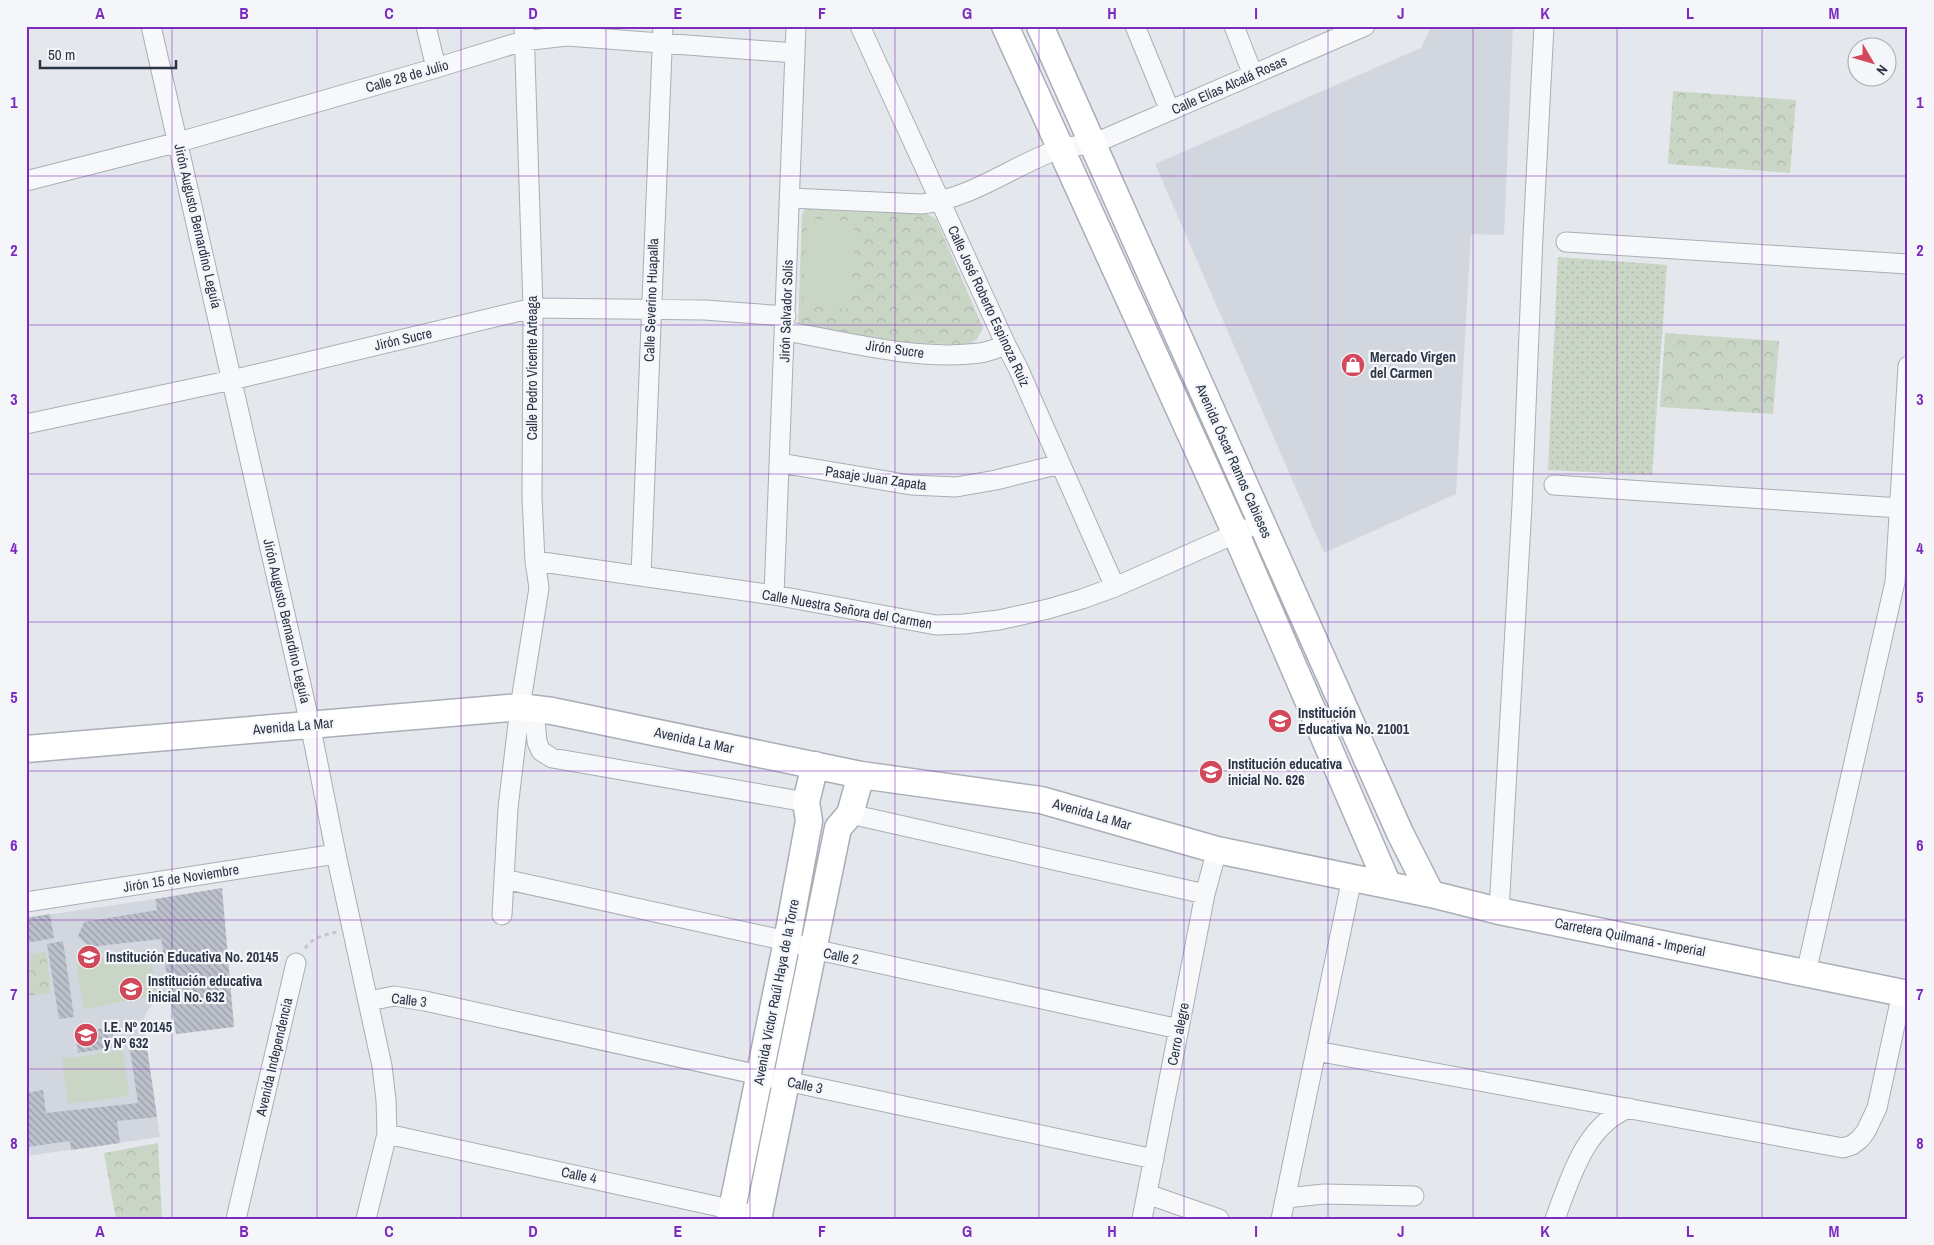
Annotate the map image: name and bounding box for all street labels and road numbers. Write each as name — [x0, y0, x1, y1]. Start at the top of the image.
street label: Calle Elías Alcalá Rosas — [1169, 51, 1290, 119]
street label: Calle 28 de Julio — [363, 56, 451, 96]
street label: Jirón Augusto Bernardino Leguía — [170, 142, 226, 311]
street label: Calle José Roberto Espinoza Ruíz — [944, 223, 1034, 390]
street label: Calle Severino Huapalla — [640, 237, 662, 362]
street label: Jirón Salvador Solís — [775, 259, 797, 363]
street label: Calle Pedro Vicente Arteaga — [523, 295, 541, 440]
street label: Jirón Sucre — [372, 324, 434, 354]
street label: Jirón Sucre — [865, 336, 925, 362]
street label: Avenida Óscar Ramos Cabieses — [1191, 380, 1276, 541]
street label: Pasaje Juan Zapata — [824, 462, 928, 494]
street label: Jirón Augusto Bernardino Leguía — [259, 537, 315, 706]
street label: Calle Nuestra Señora del Carmen — [761, 585, 933, 633]
street label: Avenida La Mar — [251, 713, 334, 739]
street label: Avenida La Mar — [652, 723, 736, 757]
street label: Avenida La Mar — [1050, 794, 1134, 834]
street label: Jirón 15 de Noviembre — [122, 860, 240, 896]
street label: Avenida Víctor Raúl Haya de la Torre — [749, 898, 803, 1087]
street label: Carretera Quilmaná - Imperial — [1553, 914, 1707, 960]
street label: Calle 2 — [822, 943, 860, 969]
street label: Calle 3 — [390, 989, 428, 1011]
street label: Avenida Independencia — [251, 995, 297, 1119]
street label: Cerro alegre — [1163, 1001, 1193, 1067]
street label: Calle 3 — [786, 1072, 824, 1098]
street label: Calle 4 — [560, 1162, 599, 1188]

